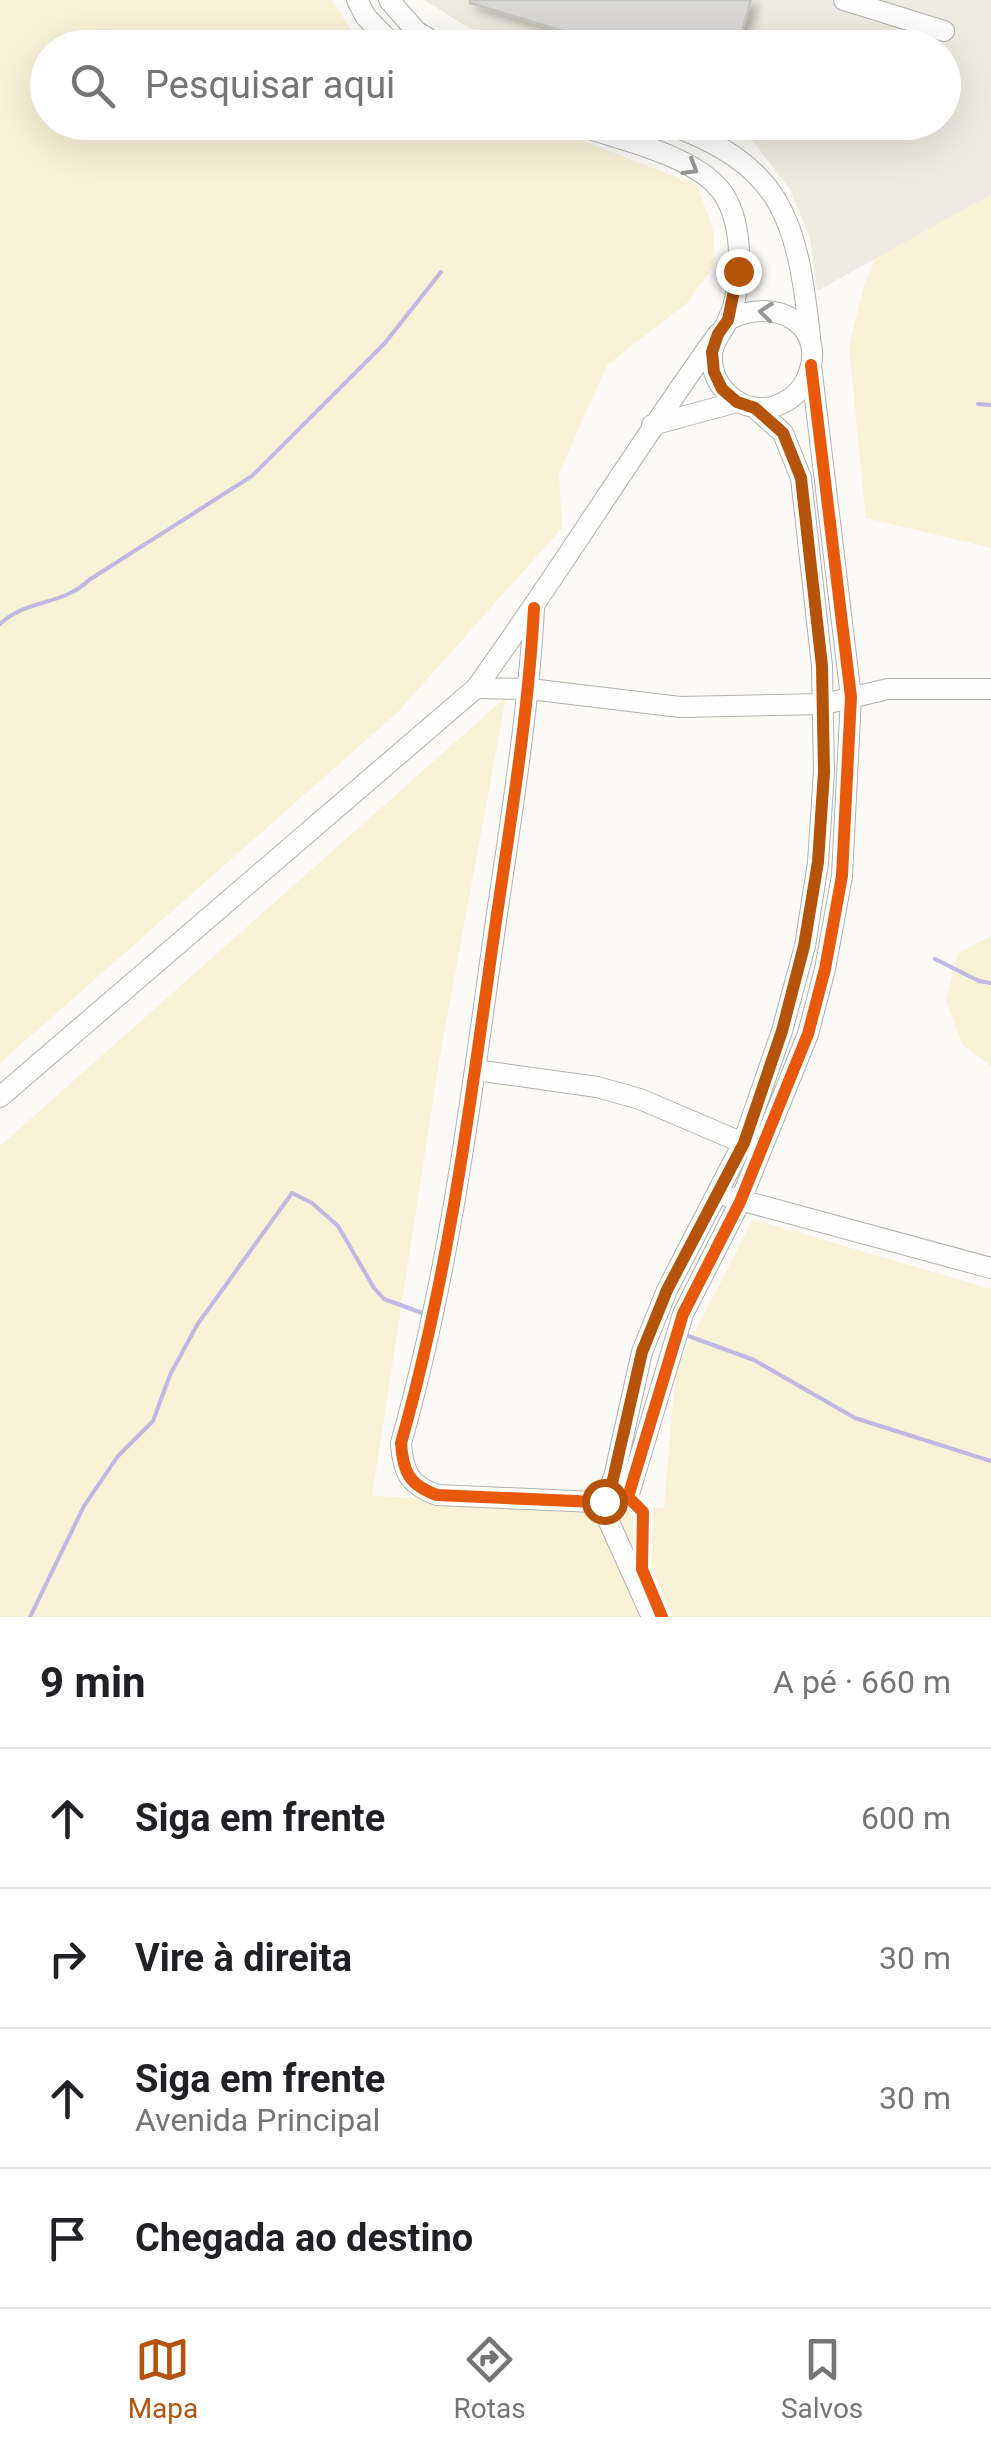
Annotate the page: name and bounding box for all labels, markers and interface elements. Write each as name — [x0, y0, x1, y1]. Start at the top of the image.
search box — [30, 30, 961, 140]
icon: search — [65, 58, 120, 113]
text: Pesquisar aqui — [145, 63, 395, 107]
one-way arrow — [681, 156, 699, 175]
route end — [716, 249, 762, 295]
one-way arrow — [758, 302, 774, 323]
route start — [582, 1479, 628, 1525]
text: 9 min — [40, 1658, 146, 1707]
text: A pé · 660 m — [773, 1663, 951, 1701]
icon: ahead — [40, 1791, 95, 1846]
text: Siga em frente — [135, 1796, 385, 1840]
text: 600 m — [861, 1799, 951, 1837]
icon: right — [40, 1931, 95, 1986]
text: Vire à direita — [135, 1936, 352, 1980]
text: 30 m — [879, 1939, 951, 1977]
text: Siga em frente — [135, 2057, 385, 2101]
icon: ahead — [40, 2071, 95, 2126]
text: 30 m — [879, 2079, 951, 2117]
text: Avenida Principal — [135, 2101, 380, 2139]
icon: arrive — [40, 2211, 95, 2266]
text: Chegada ao destino — [135, 2216, 473, 2260]
tab: Mapa — [128, 2332, 198, 2425]
tab: Rotas — [454, 2332, 526, 2425]
tab: Salvos — [781, 2332, 863, 2425]

